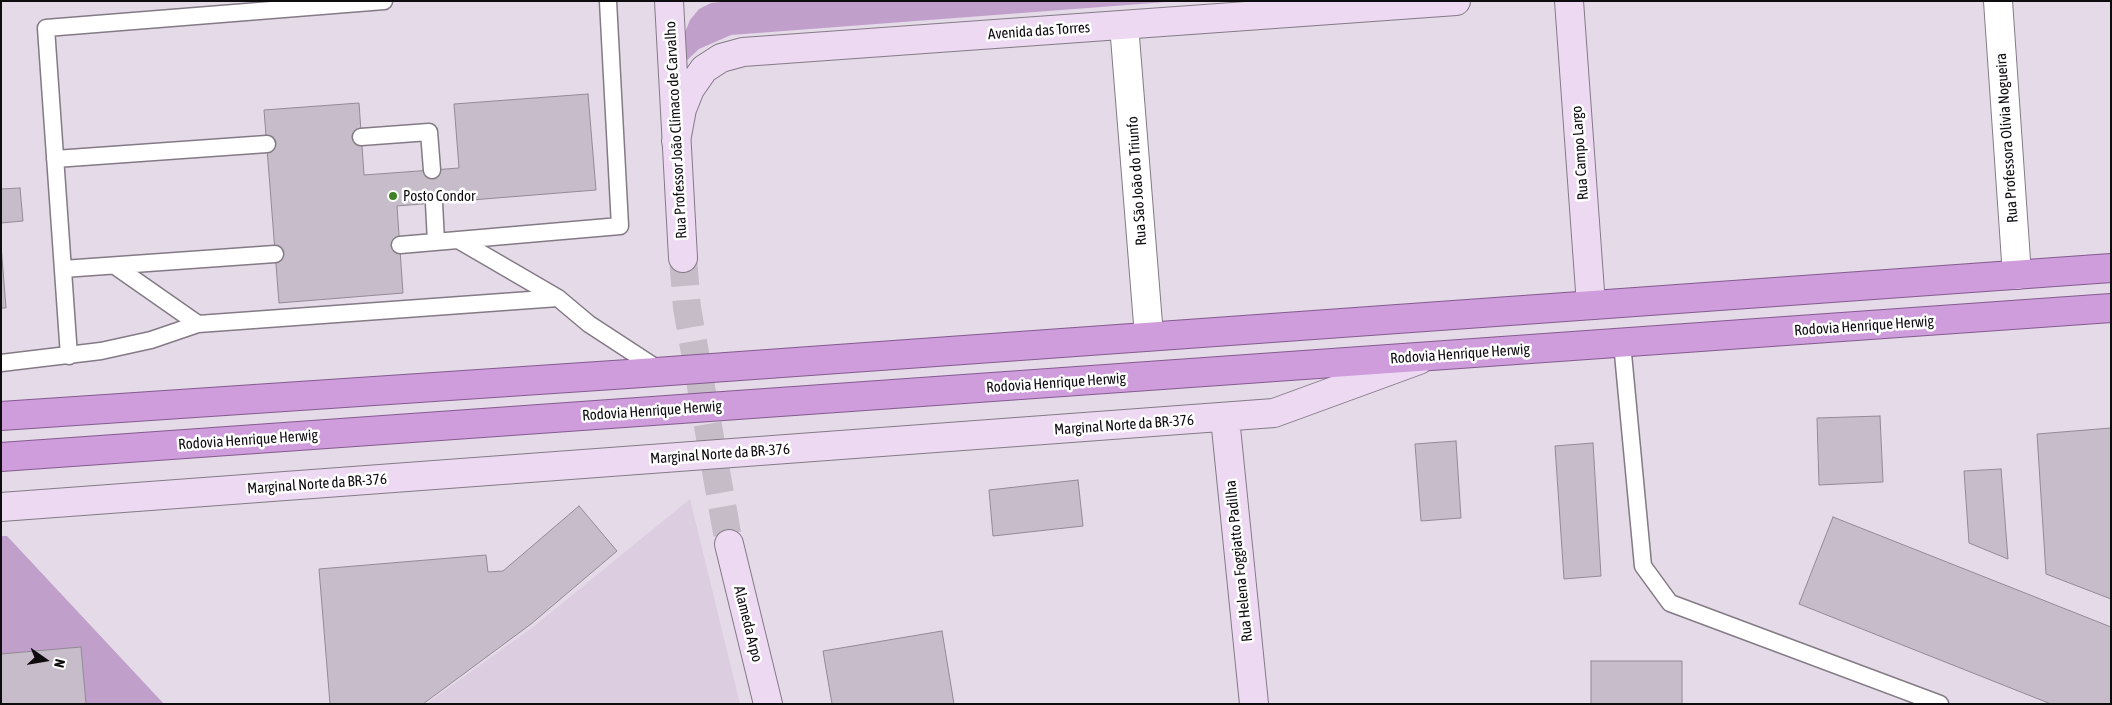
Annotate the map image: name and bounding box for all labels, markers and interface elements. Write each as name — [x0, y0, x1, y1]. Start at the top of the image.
street label: Avenida das Torres — [987, 18, 1091, 44]
street label: Rua Professor João Clímaco de Carvalho — [661, 21, 691, 239]
street label: Rua Professora Olívia Nogueira — [1992, 53, 2022, 223]
street label: Rua Campo Largo — [1568, 105, 1592, 201]
street label: Rua São João do Triunfo — [1124, 116, 1150, 246]
place label: Posto Condor — [403, 187, 475, 205]
marker: Posto Condor — [387, 190, 399, 202]
street label: Rodovia Henrique Herwig — [1794, 312, 1934, 340]
street label: Rodovia Henrique Herwig — [1390, 340, 1530, 368]
street label: Rodovia Henrique Herwig — [986, 369, 1126, 397]
street label: Rodovia Henrique Herwig — [582, 397, 722, 425]
street label: Marginal Norte da BR-376 — [1054, 411, 1194, 439]
street label: Rodovia Henrique Herwig — [178, 426, 318, 454]
street label: Marginal Norte da BR-376 — [650, 440, 790, 468]
street label: Marginal Norte da BR-376 — [247, 470, 387, 498]
street label: Rua Helena Foggiatto Padilha — [1222, 479, 1256, 643]
street label: Alameda Arpo — [730, 584, 766, 664]
north arrow — [20, 635, 70, 685]
text: N — [51, 658, 68, 669]

